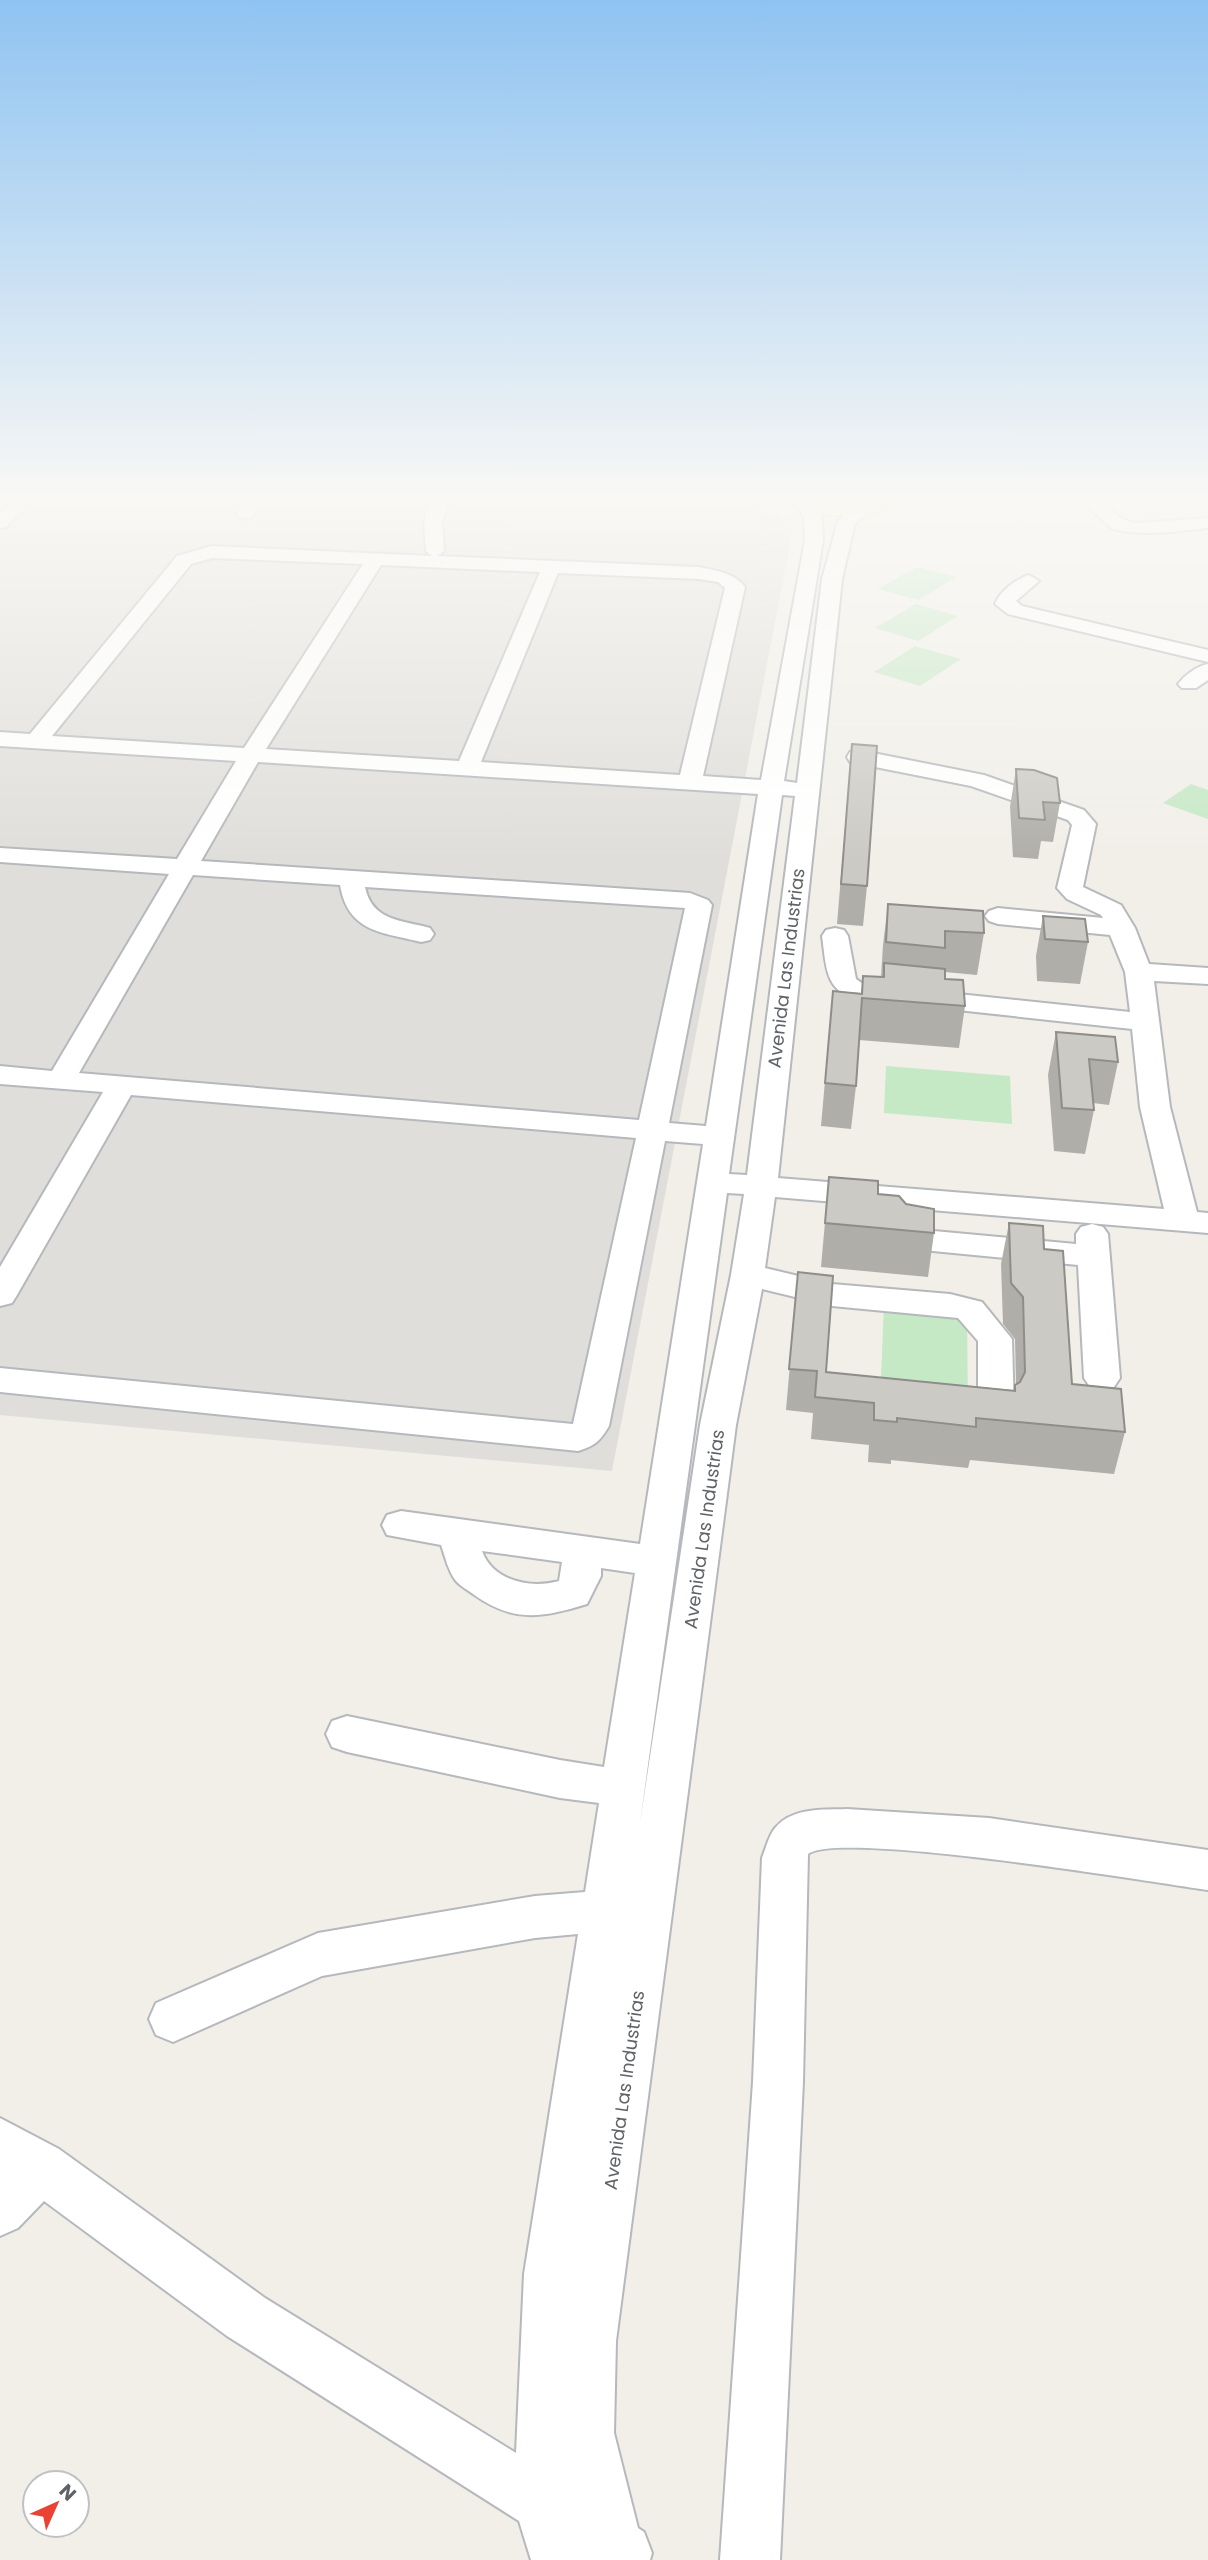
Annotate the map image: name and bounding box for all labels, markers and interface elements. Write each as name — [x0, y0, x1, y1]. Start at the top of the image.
street label: Avenida Las Industrias — [761, 867, 811, 1069]
street label: Avenida Las Industrias — [678, 1428, 730, 1630]
street label: Avenida Las Industrias — [598, 1989, 650, 2191]
north arrow — [21, 2469, 91, 2539]
text: N — [53, 2478, 82, 2507]

